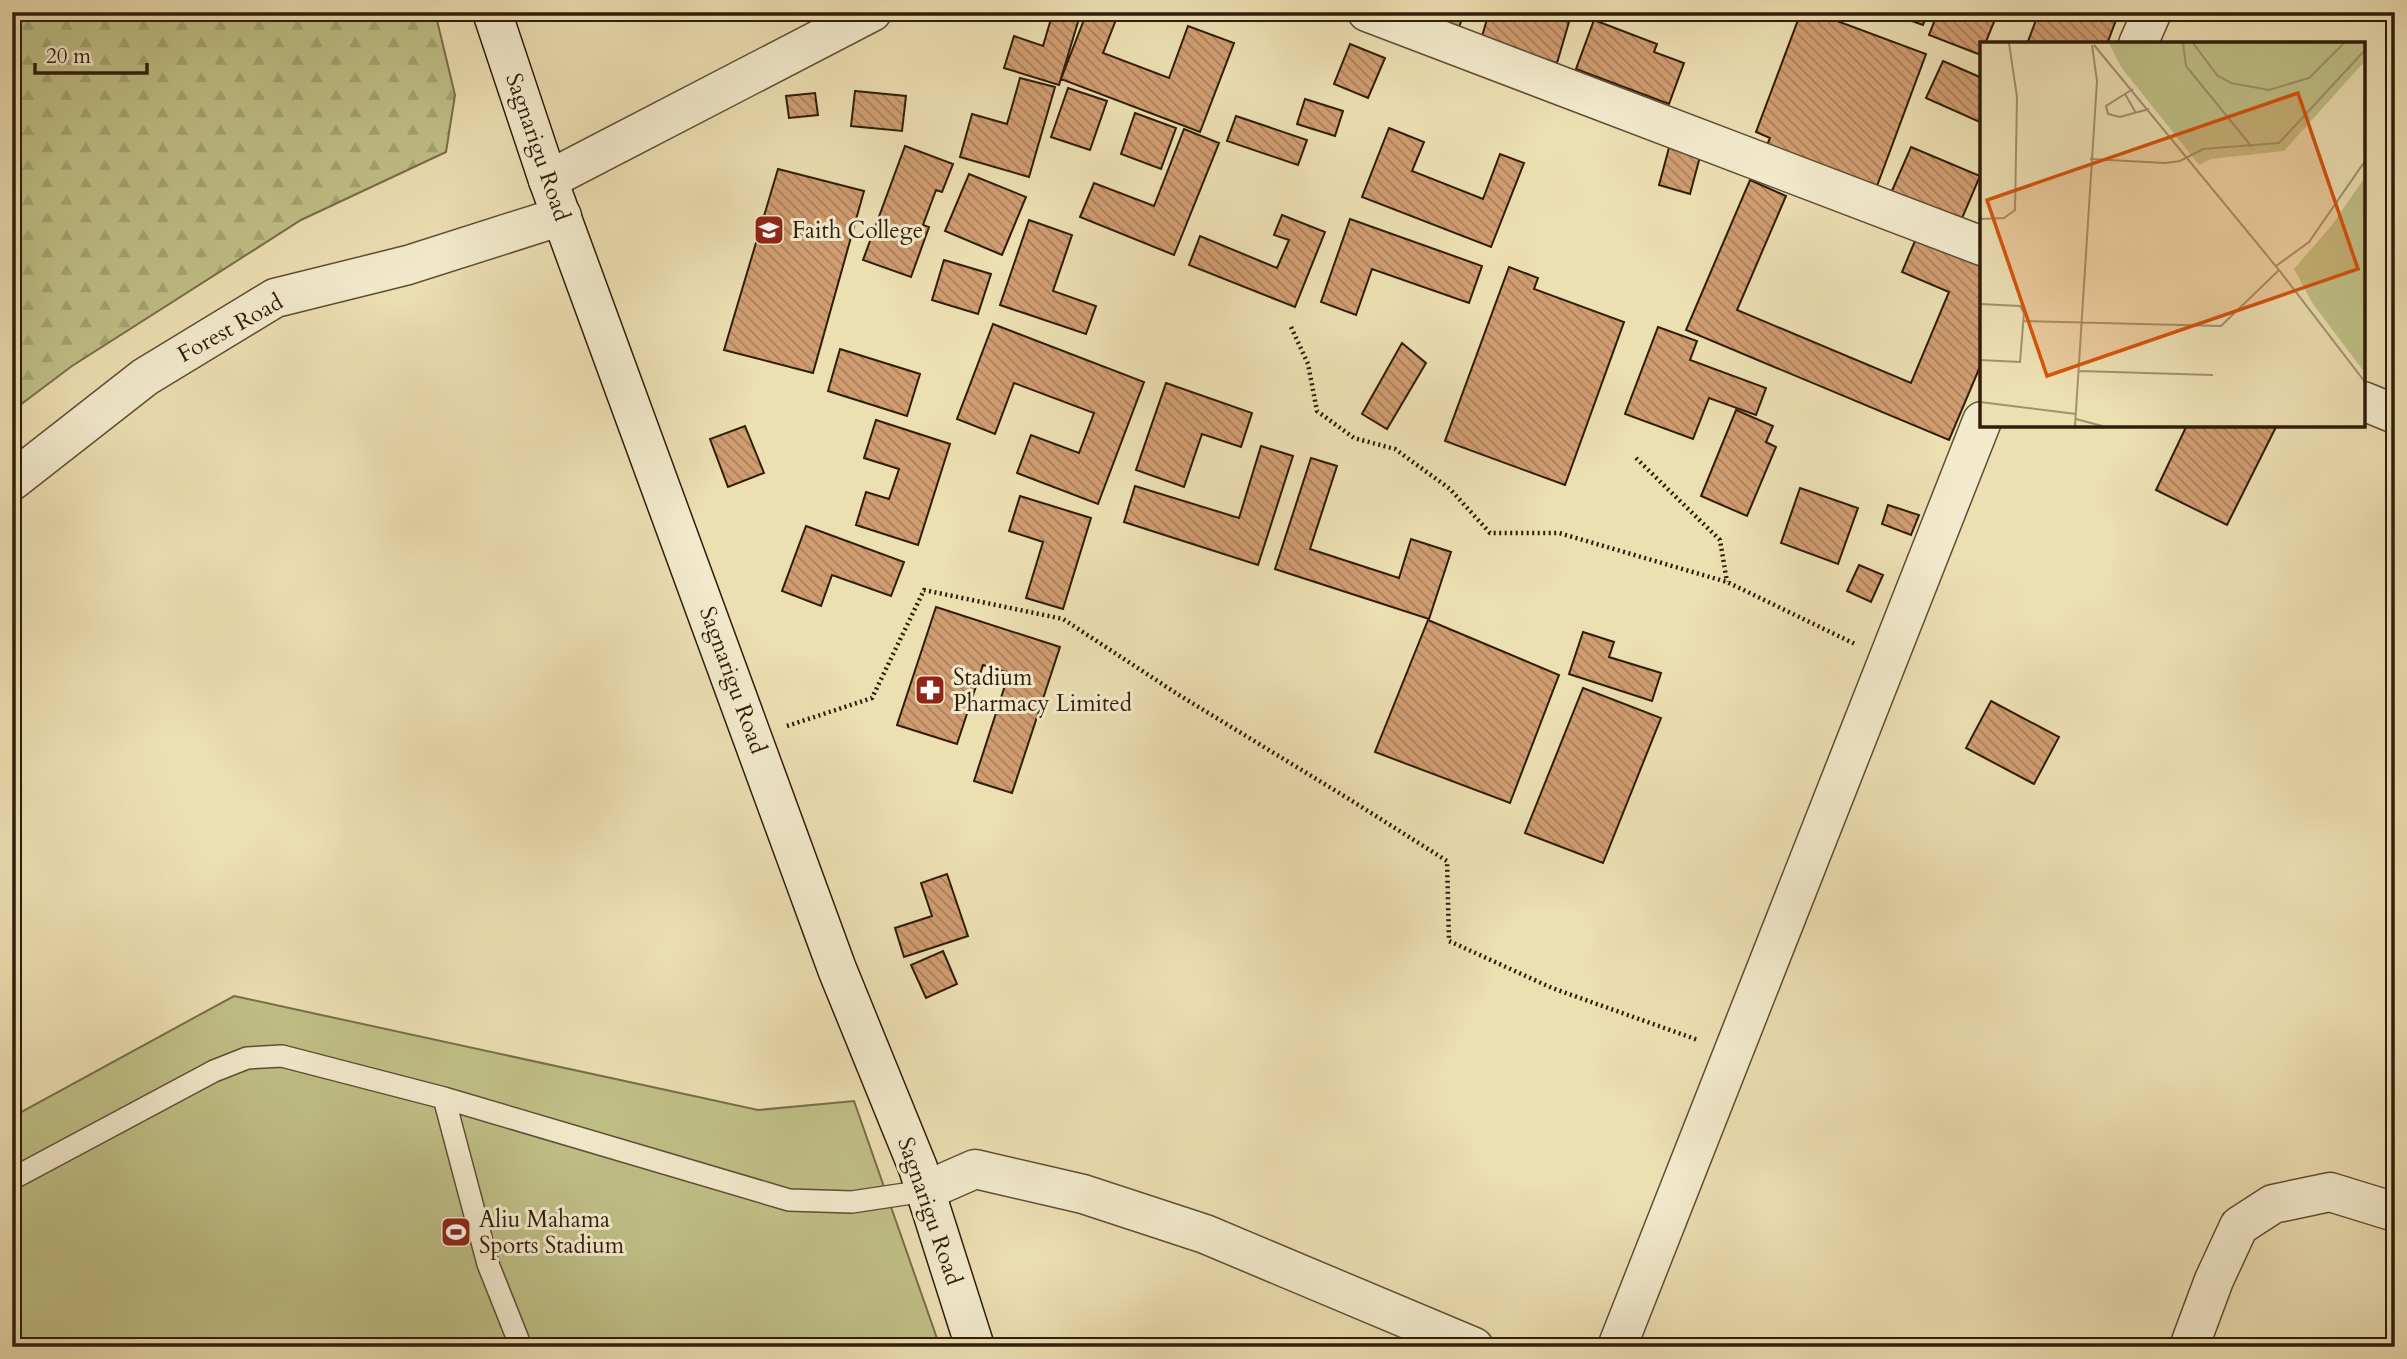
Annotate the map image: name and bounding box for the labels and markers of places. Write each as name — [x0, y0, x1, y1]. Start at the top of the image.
school or university icon: Faith College — [752, 213, 786, 247]
place label: Faith College — [792, 215, 923, 246]
place label: Stadium Pharmacy Limited — [953, 662, 1133, 719]
pharmacy icon: Stadium Pharmacy Limited — [913, 673, 947, 707]
place label: Aliu Mahama Sports Stadium — [479, 1204, 625, 1261]
sports icon: Aliu Mahama Sports Stadium — [439, 1215, 473, 1249]

